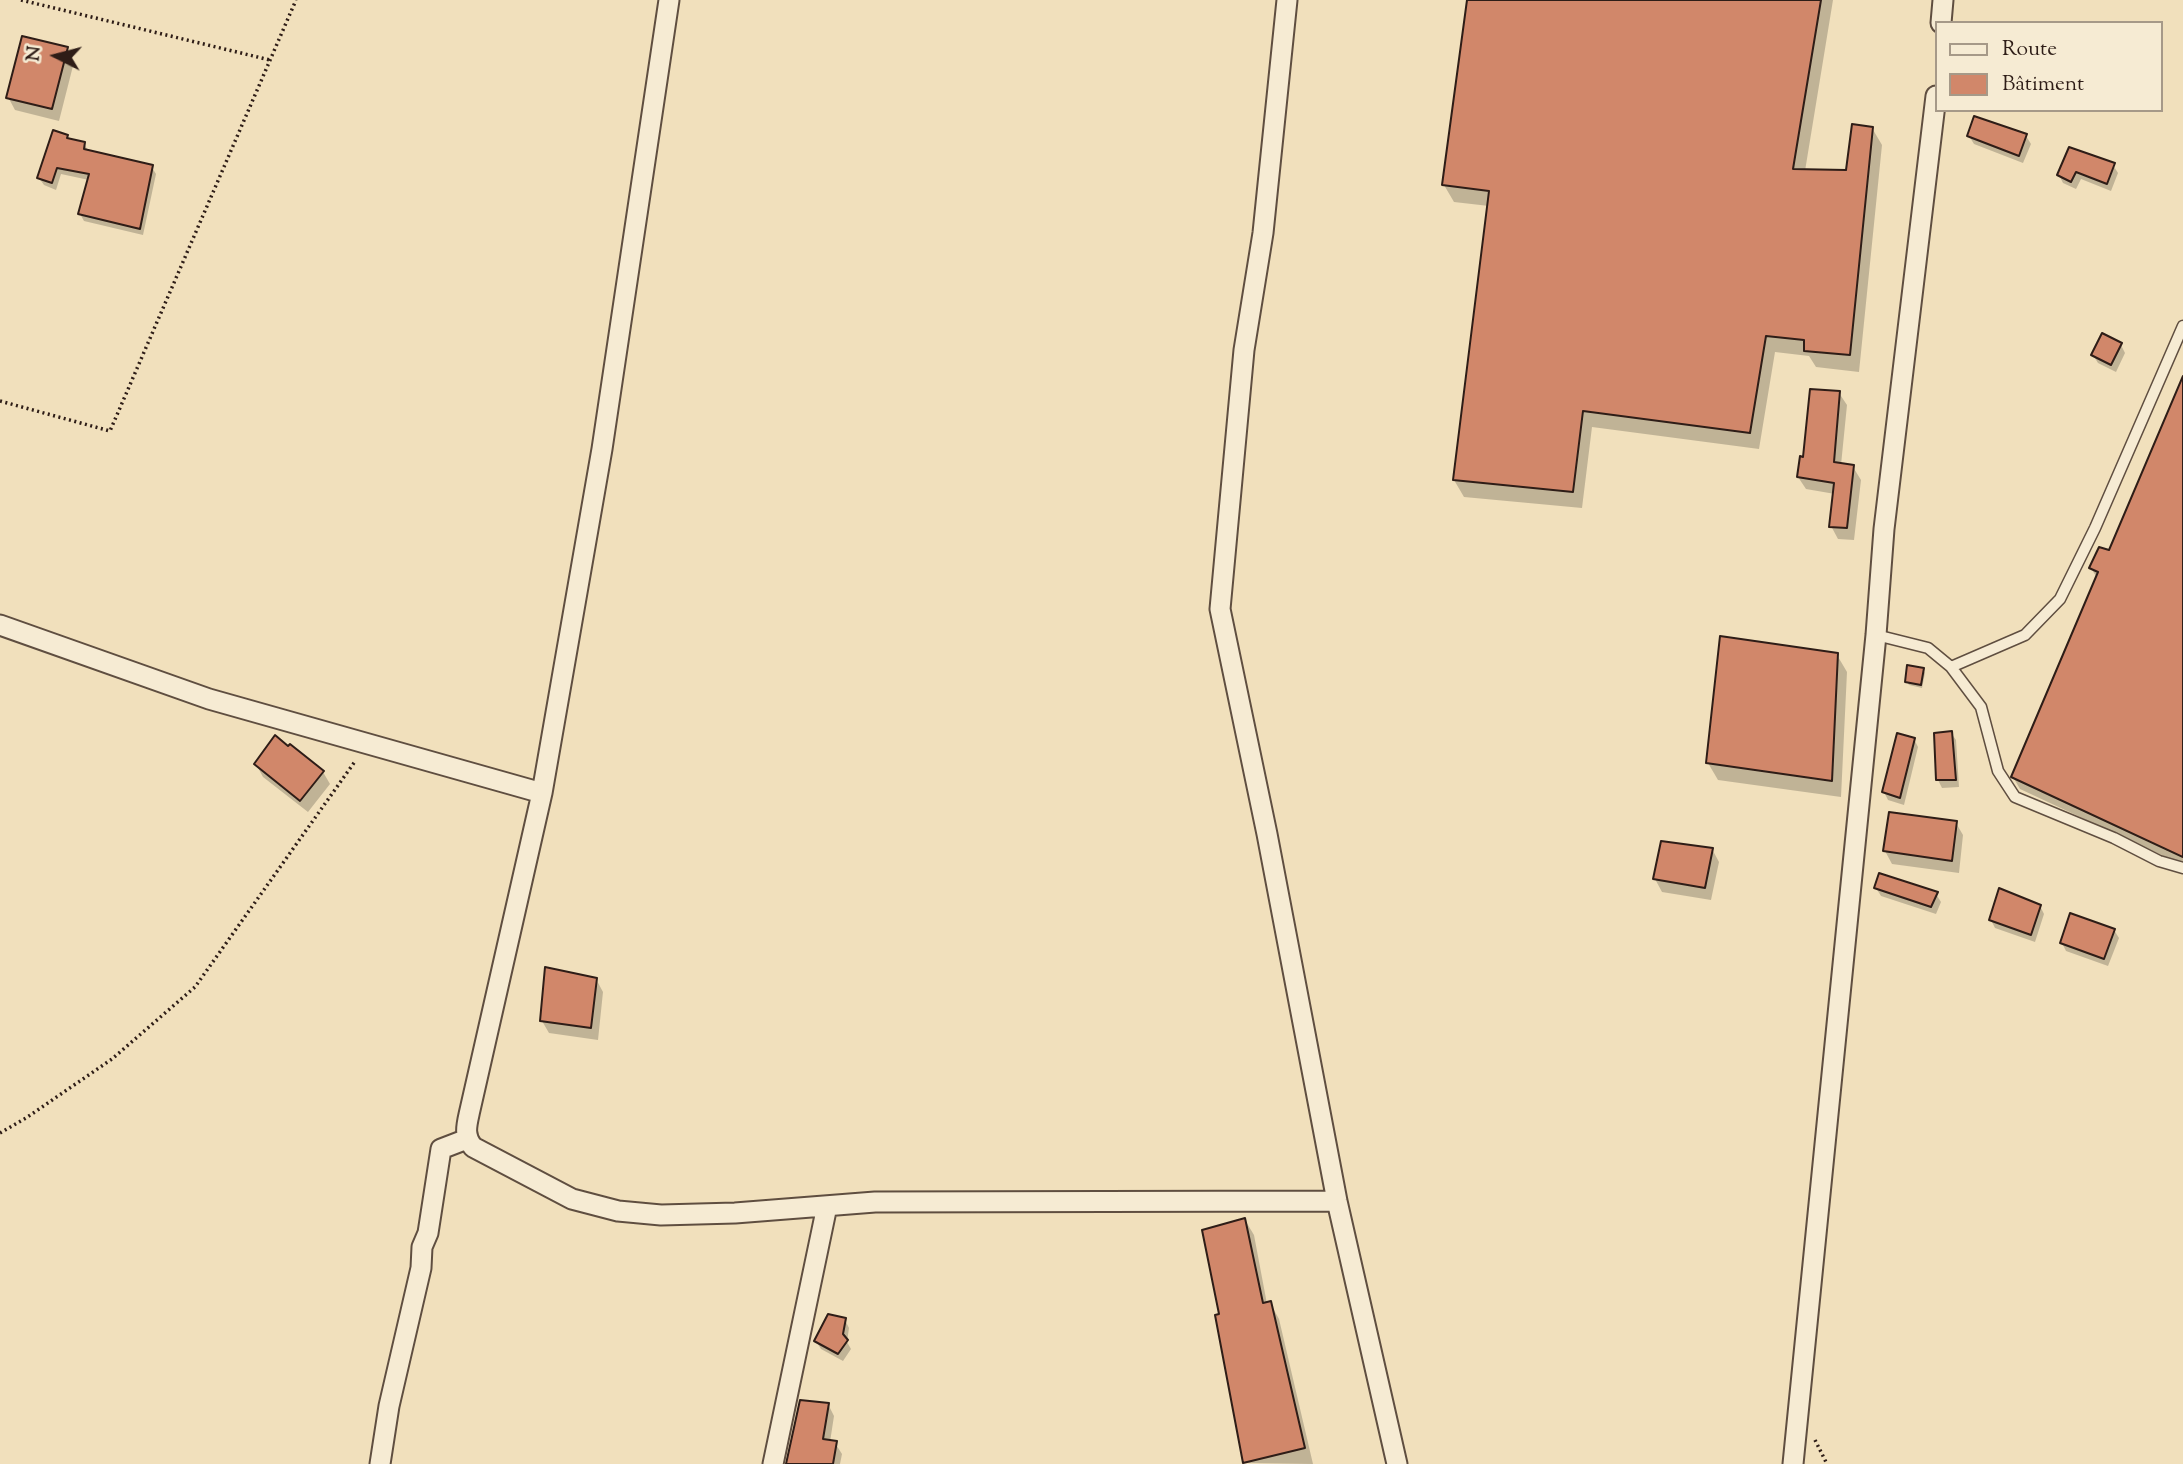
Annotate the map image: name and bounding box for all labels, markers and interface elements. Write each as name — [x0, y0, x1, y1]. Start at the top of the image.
north arrow — [21, 21, 91, 91]
legend — [1934, 21, 2162, 112]
text: Route — [2002, 35, 2057, 65]
text: N — [20, 45, 49, 63]
text: Bâtiment — [2002, 70, 2084, 100]

